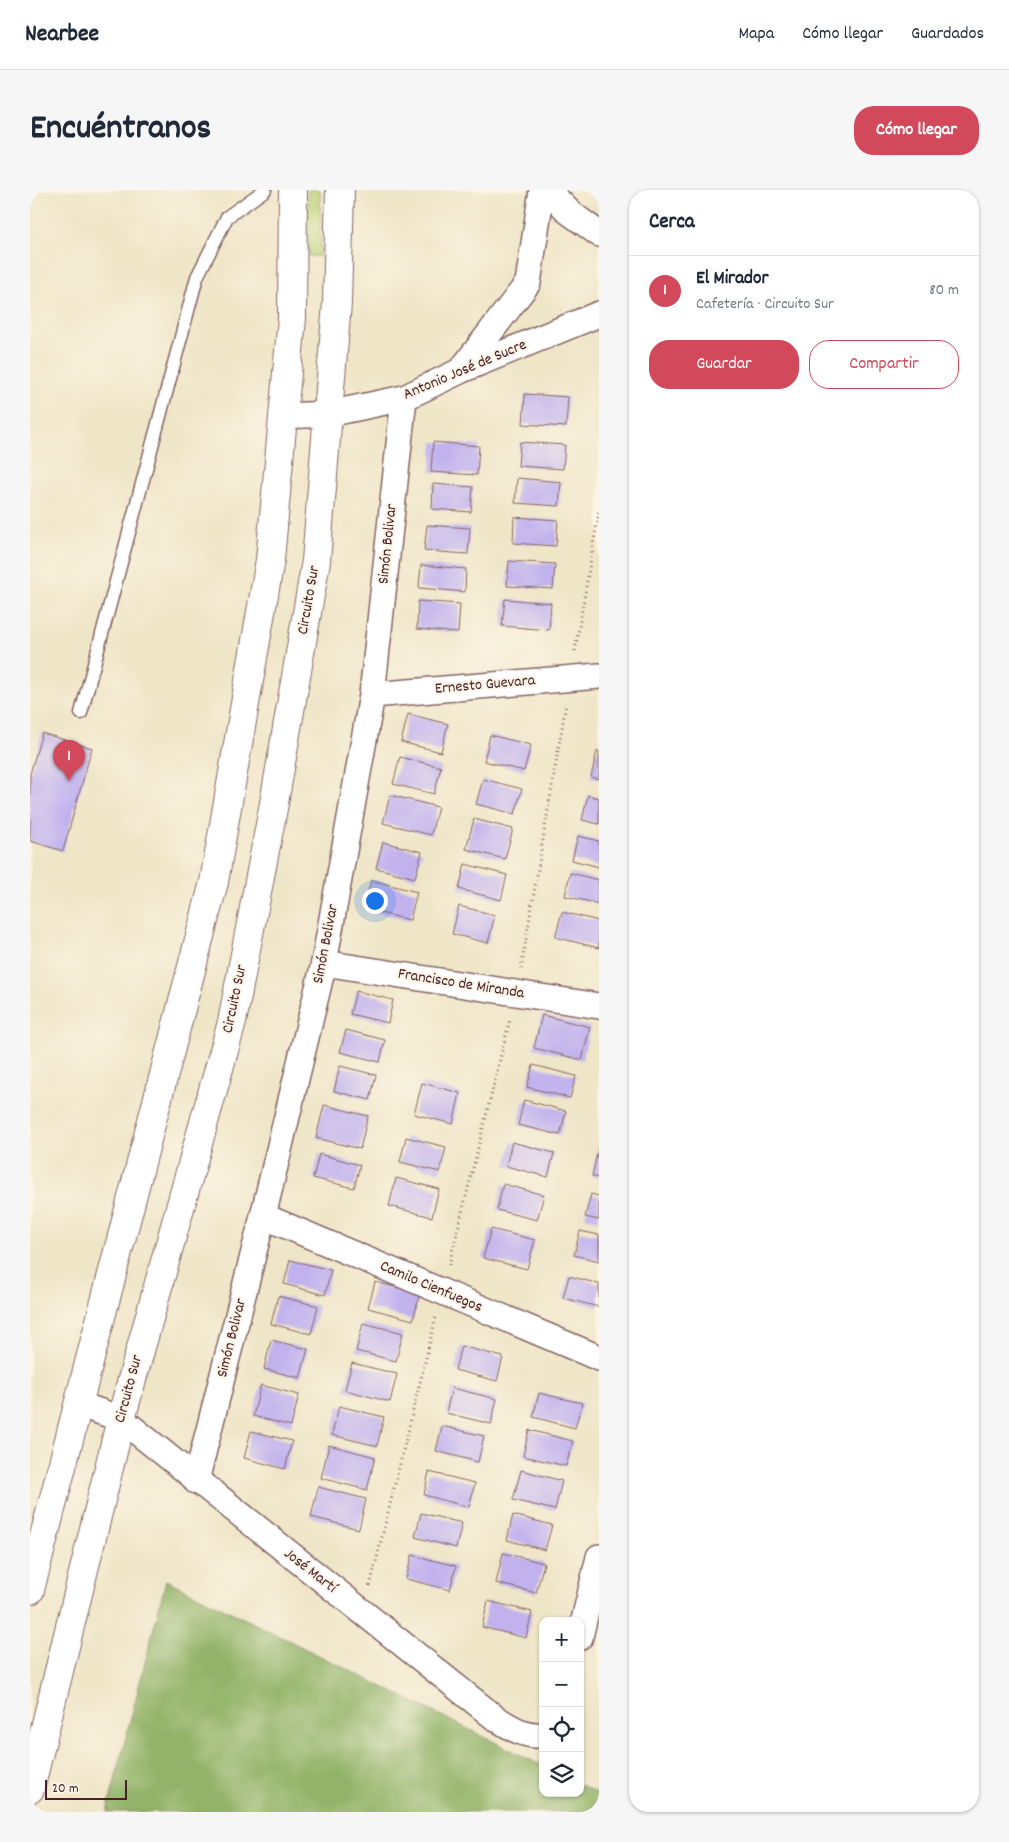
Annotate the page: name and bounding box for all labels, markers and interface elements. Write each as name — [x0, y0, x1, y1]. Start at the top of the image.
text: Nearbee — [25, 18, 99, 52]
text: Mapa — [738, 22, 774, 47]
text: Cómo llegar — [802, 22, 883, 47]
text: Guardados — [911, 22, 984, 47]
text: Encuéntranos — [30, 105, 211, 155]
button: Cómo llegar — [854, 106, 979, 155]
text: Cerca — [649, 208, 695, 238]
text: El Mirador — [696, 266, 769, 293]
text: 1 — [663, 279, 667, 302]
text: 80 m — [929, 279, 959, 302]
text: Cafetería · Circuito Sur — [696, 293, 834, 316]
street label: Antonio José de Sucre — [400, 334, 530, 406]
button: Guardar — [649, 340, 799, 389]
button: Compartir — [809, 340, 959, 389]
street label: Simón Bolivar — [372, 503, 404, 585]
street label: Circuito Sur — [292, 564, 326, 636]
street label: Ernesto Guevara — [434, 669, 537, 701]
pin: 1 — [53, 740, 85, 781]
your location — [362, 888, 388, 914]
street label: Simón Bolivar — [307, 902, 345, 986]
street label: Circuito Sur — [217, 963, 253, 1035]
street label: Francisco de Miranda — [396, 963, 526, 1005]
street label: Camilo Cienfuegos — [376, 1255, 486, 1319]
street label: Simón Bolivar — [211, 1296, 253, 1380]
street label: Circuito Sur — [109, 1352, 149, 1426]
street label: José Martí — [279, 1543, 342, 1600]
map controls — [539, 1617, 584, 1797]
button: + — [539, 1617, 584, 1662]
button: − — [539, 1662, 584, 1707]
button: locate — [539, 1707, 584, 1752]
button: layers — [539, 1752, 584, 1797]
scale bar — [45, 1777, 128, 1800]
text: 20 m — [52, 1779, 79, 1799]

